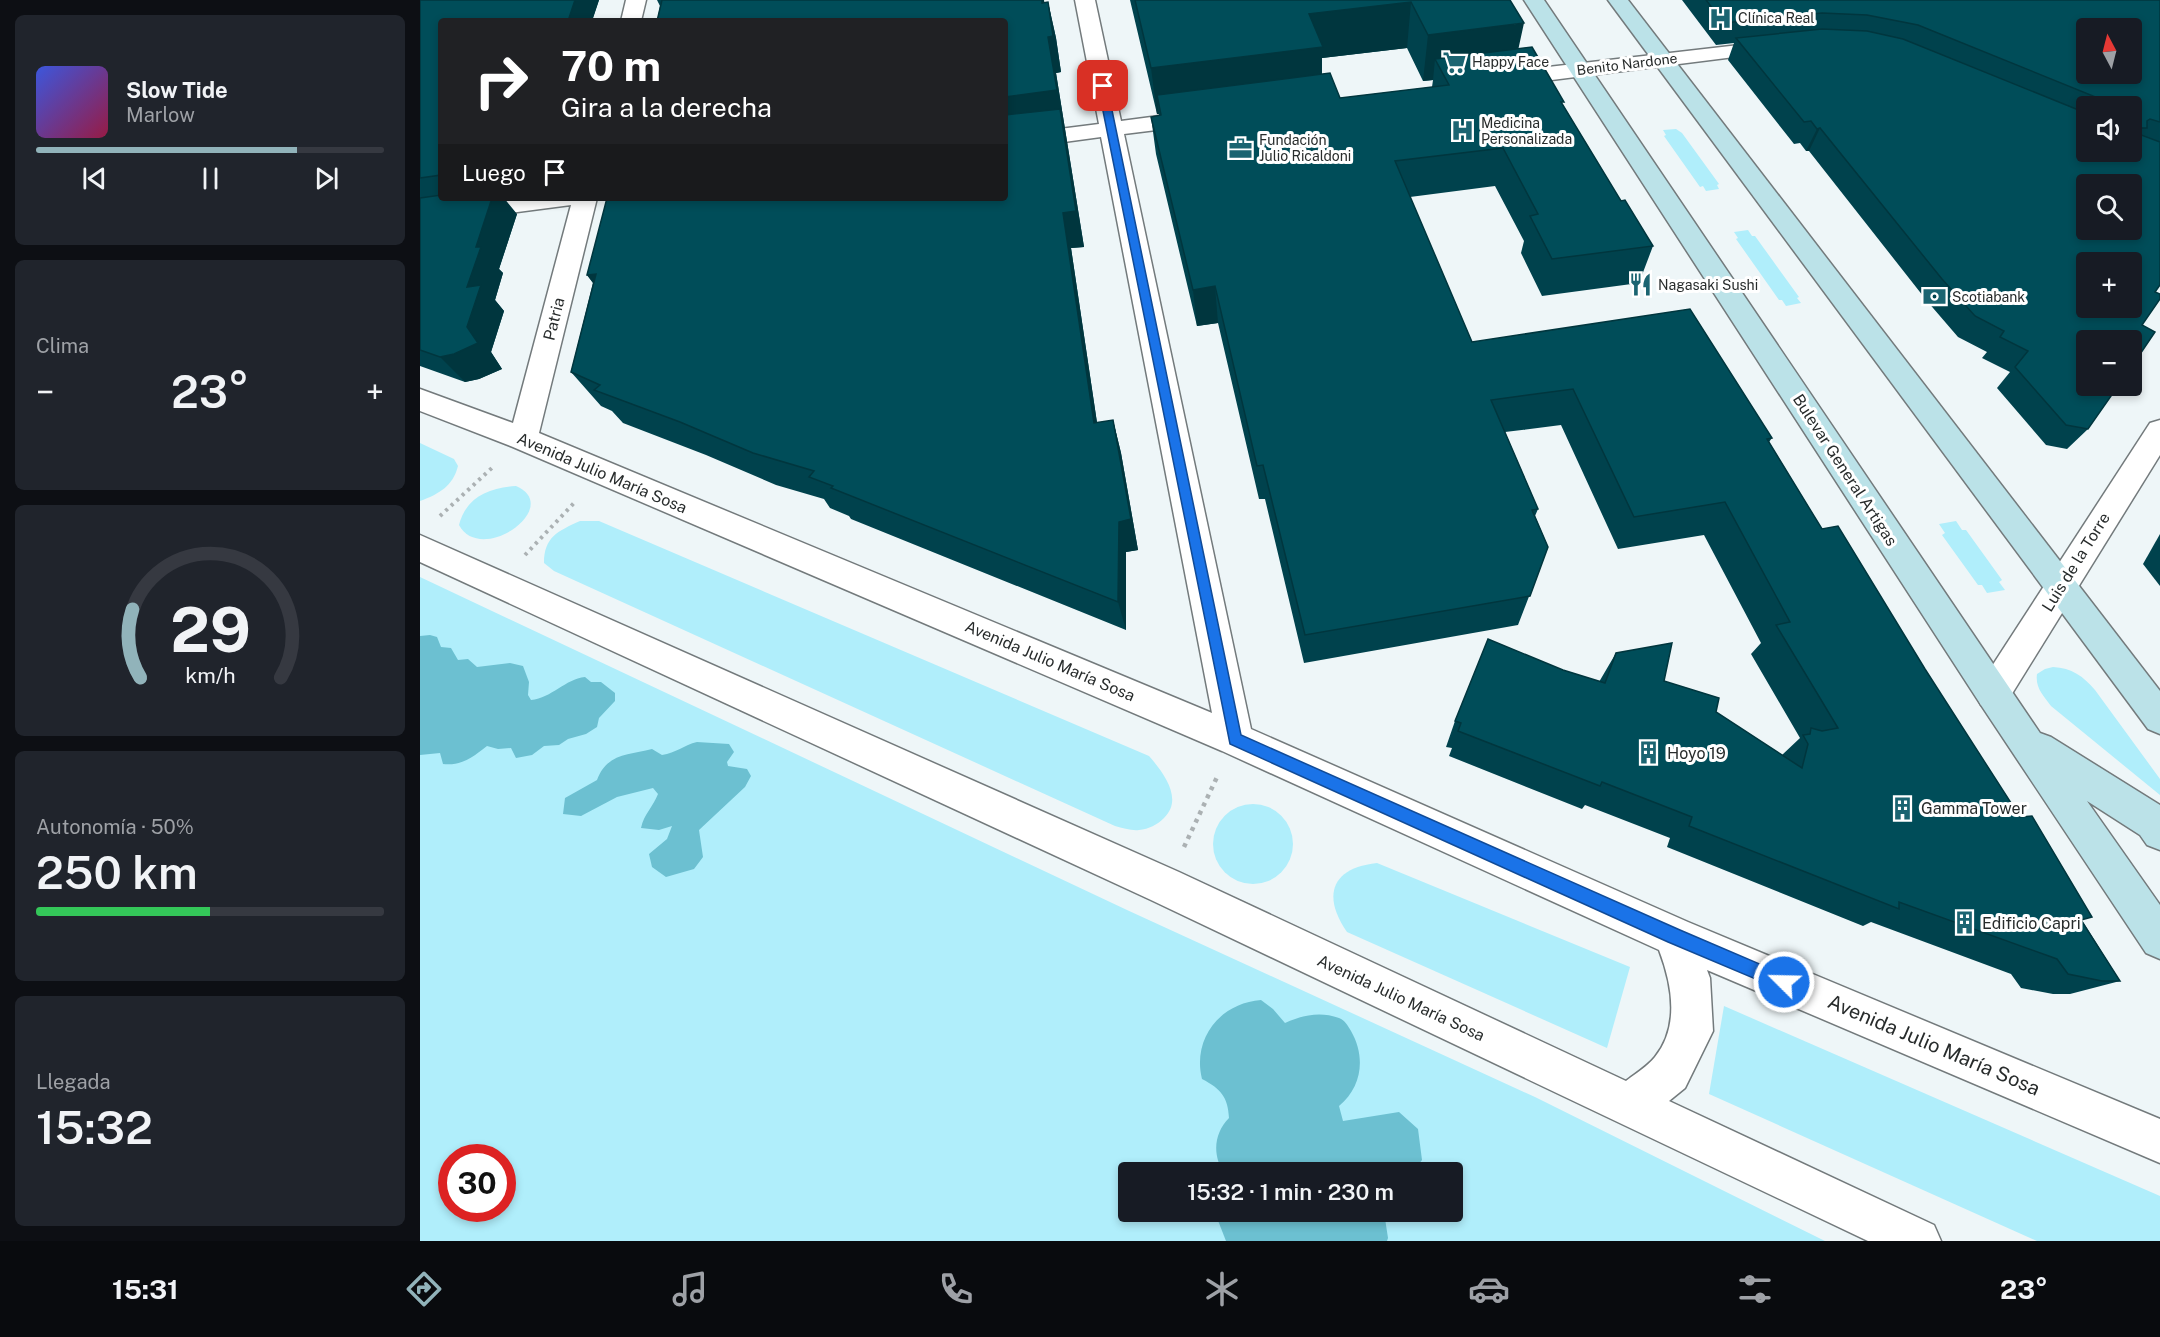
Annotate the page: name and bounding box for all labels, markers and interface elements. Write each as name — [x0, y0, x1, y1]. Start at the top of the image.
hospital icon: Clínica Real — [1707, 5, 1733, 31]
place label: Clínica Real — [1738, 10, 1815, 26]
north arrow — [2076, 18, 2142, 84]
map controls — [2076, 18, 2142, 396]
text: 70 m — [561, 41, 661, 90]
icon: right — [462, 42, 540, 120]
supermarket icon: Happy Face — [1441, 49, 1467, 75]
street label: Benito Nardone — [1576, 50, 1678, 78]
place label: Happy Face — [1472, 54, 1549, 70]
pin — [1077, 60, 1128, 111]
icon: arrive — [1086, 69, 1119, 102]
text: Slow Tide — [126, 77, 228, 103]
text: Gira a la derecha — [561, 91, 772, 123]
button: sound — [2076, 96, 2142, 162]
text: Marlow — [126, 103, 195, 127]
place label: Medicina Personalizada — [1481, 115, 1572, 147]
hospital icon: Medicina Personalizada — [1450, 118, 1476, 144]
place label: Fundación Julio Ricaldoni — [1259, 132, 1351, 164]
office icon: Fundación Julio Ricaldoni — [1228, 135, 1254, 161]
icon: arrive — [538, 156, 571, 189]
text: Luego — [462, 160, 526, 186]
icon: previous — [78, 162, 111, 195]
icon: pause — [194, 162, 227, 195]
icon: next — [310, 162, 343, 195]
button: search — [2076, 174, 2142, 240]
button: + — [2076, 252, 2142, 318]
restaurant icon: Nagasaki Sushi — [1627, 272, 1653, 298]
place label: Nagasaki Sushi — [1658, 277, 1758, 293]
bank icon: Scotiabank — [1921, 284, 1947, 310]
place label: Scotiabank — [1952, 289, 2025, 305]
street label: Patria — [539, 295, 569, 343]
button: − — [2076, 330, 2142, 396]
text: Clima — [36, 334, 89, 358]
text: 23° — [171, 365, 249, 418]
text: − — [36, 373, 54, 411]
text: + — [366, 373, 384, 411]
street label: Bulevar General Artigas — [1789, 391, 1901, 549]
street label: Avenida Julio María Sosa — [514, 429, 690, 517]
street label: Luis de la Torre — [2038, 509, 2114, 615]
text: 29 — [170, 593, 250, 666]
street label: Avenida Julio María Sosa — [962, 617, 1138, 705]
text: km/h — [185, 663, 235, 688]
building icon: Hoyo 19 — [1636, 740, 1662, 766]
place label: Hoyo 19 — [1667, 744, 1726, 763]
building icon: Gamma Tower — [1890, 795, 1916, 821]
place label: Gamma Tower — [1921, 799, 2027, 818]
text: Autonomía · 50% — [36, 815, 194, 839]
text: 250 km — [36, 846, 198, 899]
building icon: Edificio Capri — [1951, 910, 1977, 936]
place label: Edificio Capri — [1982, 914, 2081, 933]
position arrow — [1752, 950, 1816, 1014]
street label: Avenida Julio María Sosa — [1314, 951, 1488, 1045]
street label: Avenida Julio María Sosa — [1824, 989, 2044, 1101]
text: Llegada — [36, 1070, 111, 1094]
text: 15:32 — [36, 1101, 153, 1154]
speed limit sign: 30 — [438, 1144, 516, 1222]
text: 15:32 · 1 min · 230 m — [1187, 1179, 1394, 1205]
icon: directions — [403, 1268, 445, 1310]
icon: music — [669, 1268, 711, 1310]
icon: phone — [935, 1268, 977, 1310]
icon: climate — [1201, 1268, 1243, 1310]
icon: car — [1468, 1268, 1510, 1310]
icon: filters — [1734, 1268, 1776, 1310]
text: 15:31 — [112, 1273, 179, 1305]
text: 23° — [2000, 1273, 2048, 1305]

